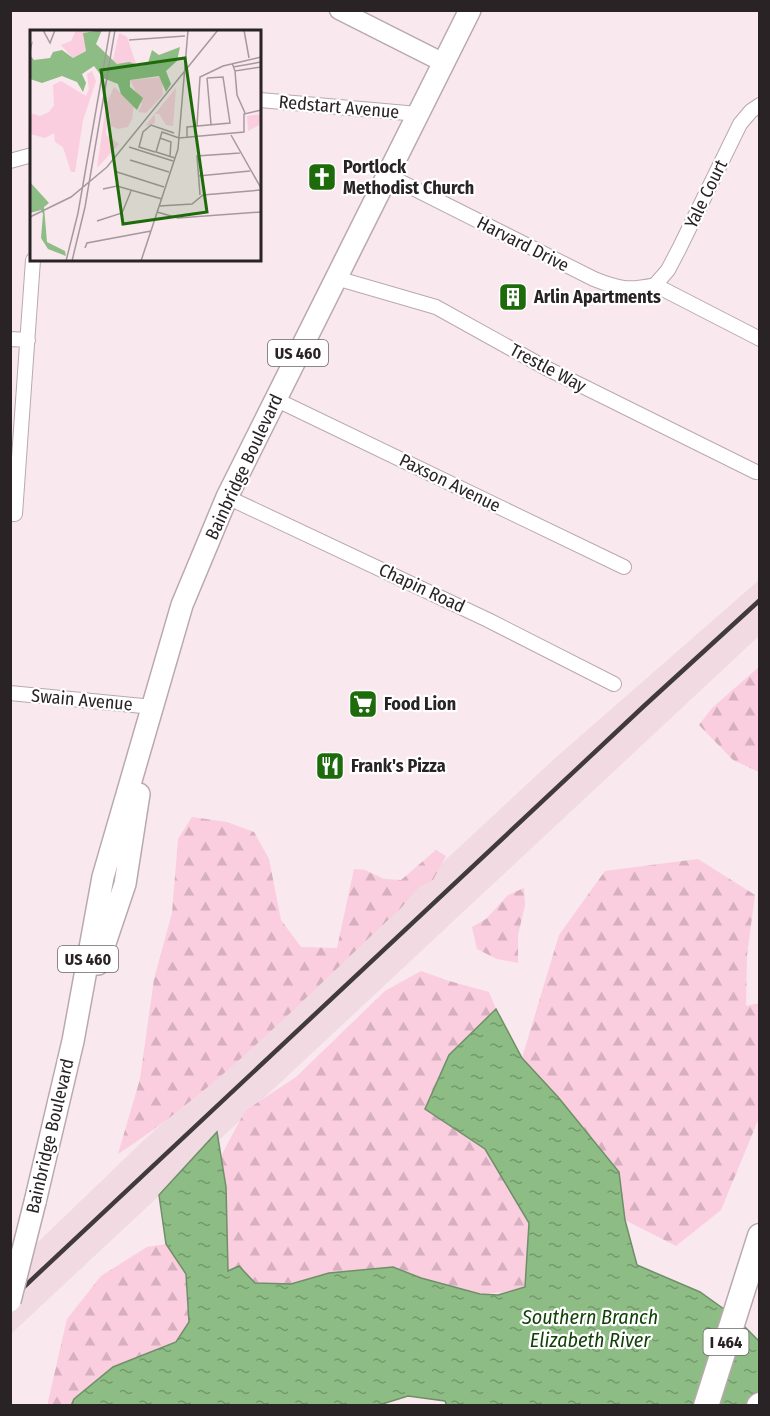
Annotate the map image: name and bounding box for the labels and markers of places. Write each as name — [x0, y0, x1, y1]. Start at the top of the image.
place label: Portlock Methodist Church — [343, 156, 474, 199]
church icon: Portlock Methodist Church — [306, 161, 338, 193]
building icon: Arlin Apartments — [497, 281, 529, 313]
place label: Arlin Apartments — [533, 286, 661, 308]
supermarket icon: Food Lion — [347, 688, 379, 720]
place label: Food Lion — [384, 693, 456, 715]
restaurant icon: Frank's Pizza — [314, 750, 346, 782]
place label: Frank's Pizza — [351, 755, 446, 777]

